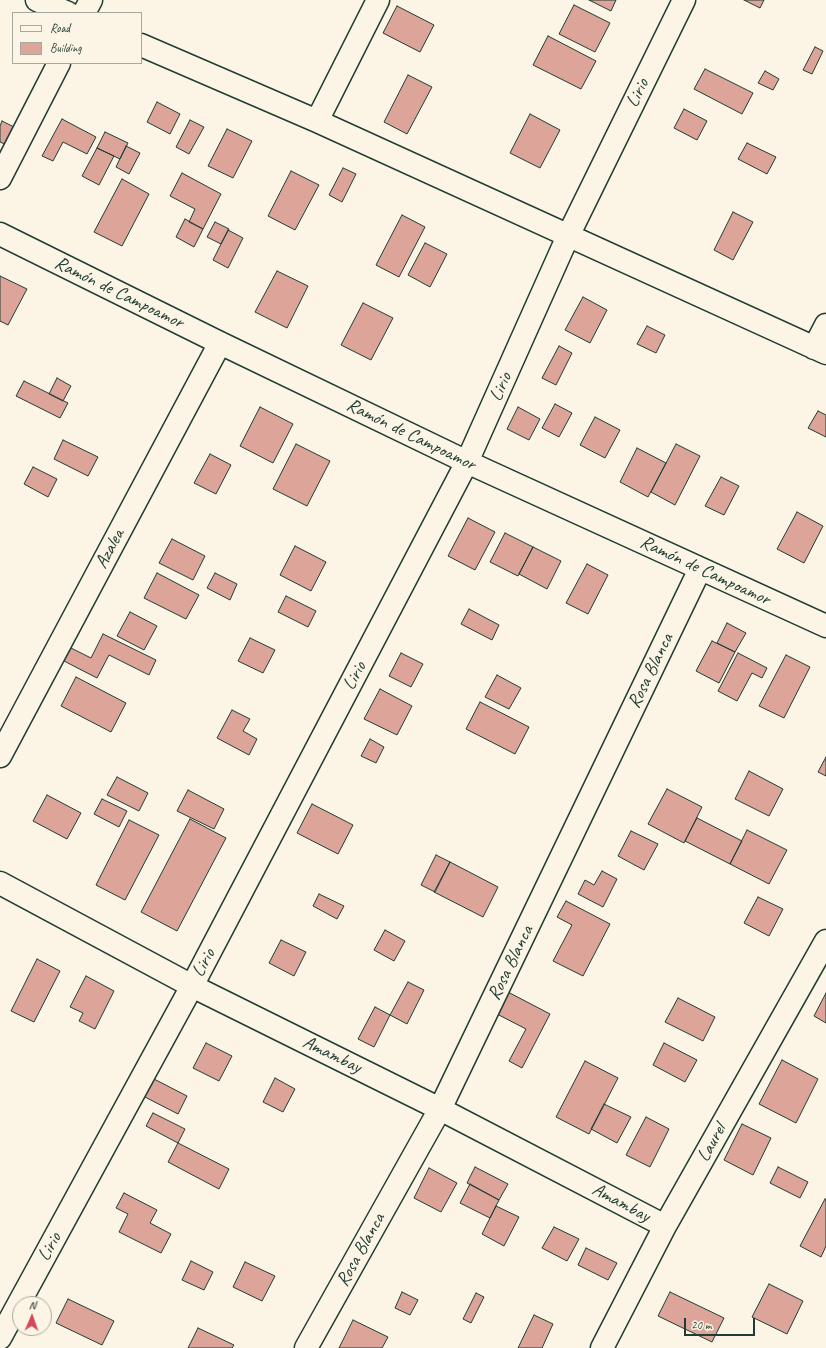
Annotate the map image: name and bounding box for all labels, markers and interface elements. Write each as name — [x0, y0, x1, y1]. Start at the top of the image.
legend — [12, 12, 142, 64]
text: Road — [50, 20, 70, 36]
text: Building — [50, 40, 82, 56]
street label: Lirio — [621, 75, 655, 111]
street label: Ramón de Campoamor — [51, 252, 187, 334]
street label: Lirio — [485, 369, 517, 405]
street label: Ramón de Campoamor — [343, 394, 479, 476]
street label: Azalea — [90, 525, 130, 573]
street label: Ramón de Campoamor — [636, 531, 774, 611]
street label: Rosa Blanca — [623, 630, 679, 712]
street label: Lirio — [338, 658, 372, 694]
street label: Rosa Blanca — [483, 922, 539, 1004]
street label: Lirio — [187, 945, 221, 981]
street label: Amambay — [299, 1031, 365, 1079]
street label: Laurel — [692, 1120, 732, 1166]
street label: Amambay — [588, 1178, 654, 1228]
street label: Rosa Blanca — [332, 1209, 390, 1291]
street label: Lirio — [33, 1229, 67, 1265]
north arrow — [12, 1296, 52, 1336]
text: N — [29, 1298, 36, 1312]
scale bar — [686, 1310, 757, 1336]
text: 20 m — [691, 1317, 711, 1333]

